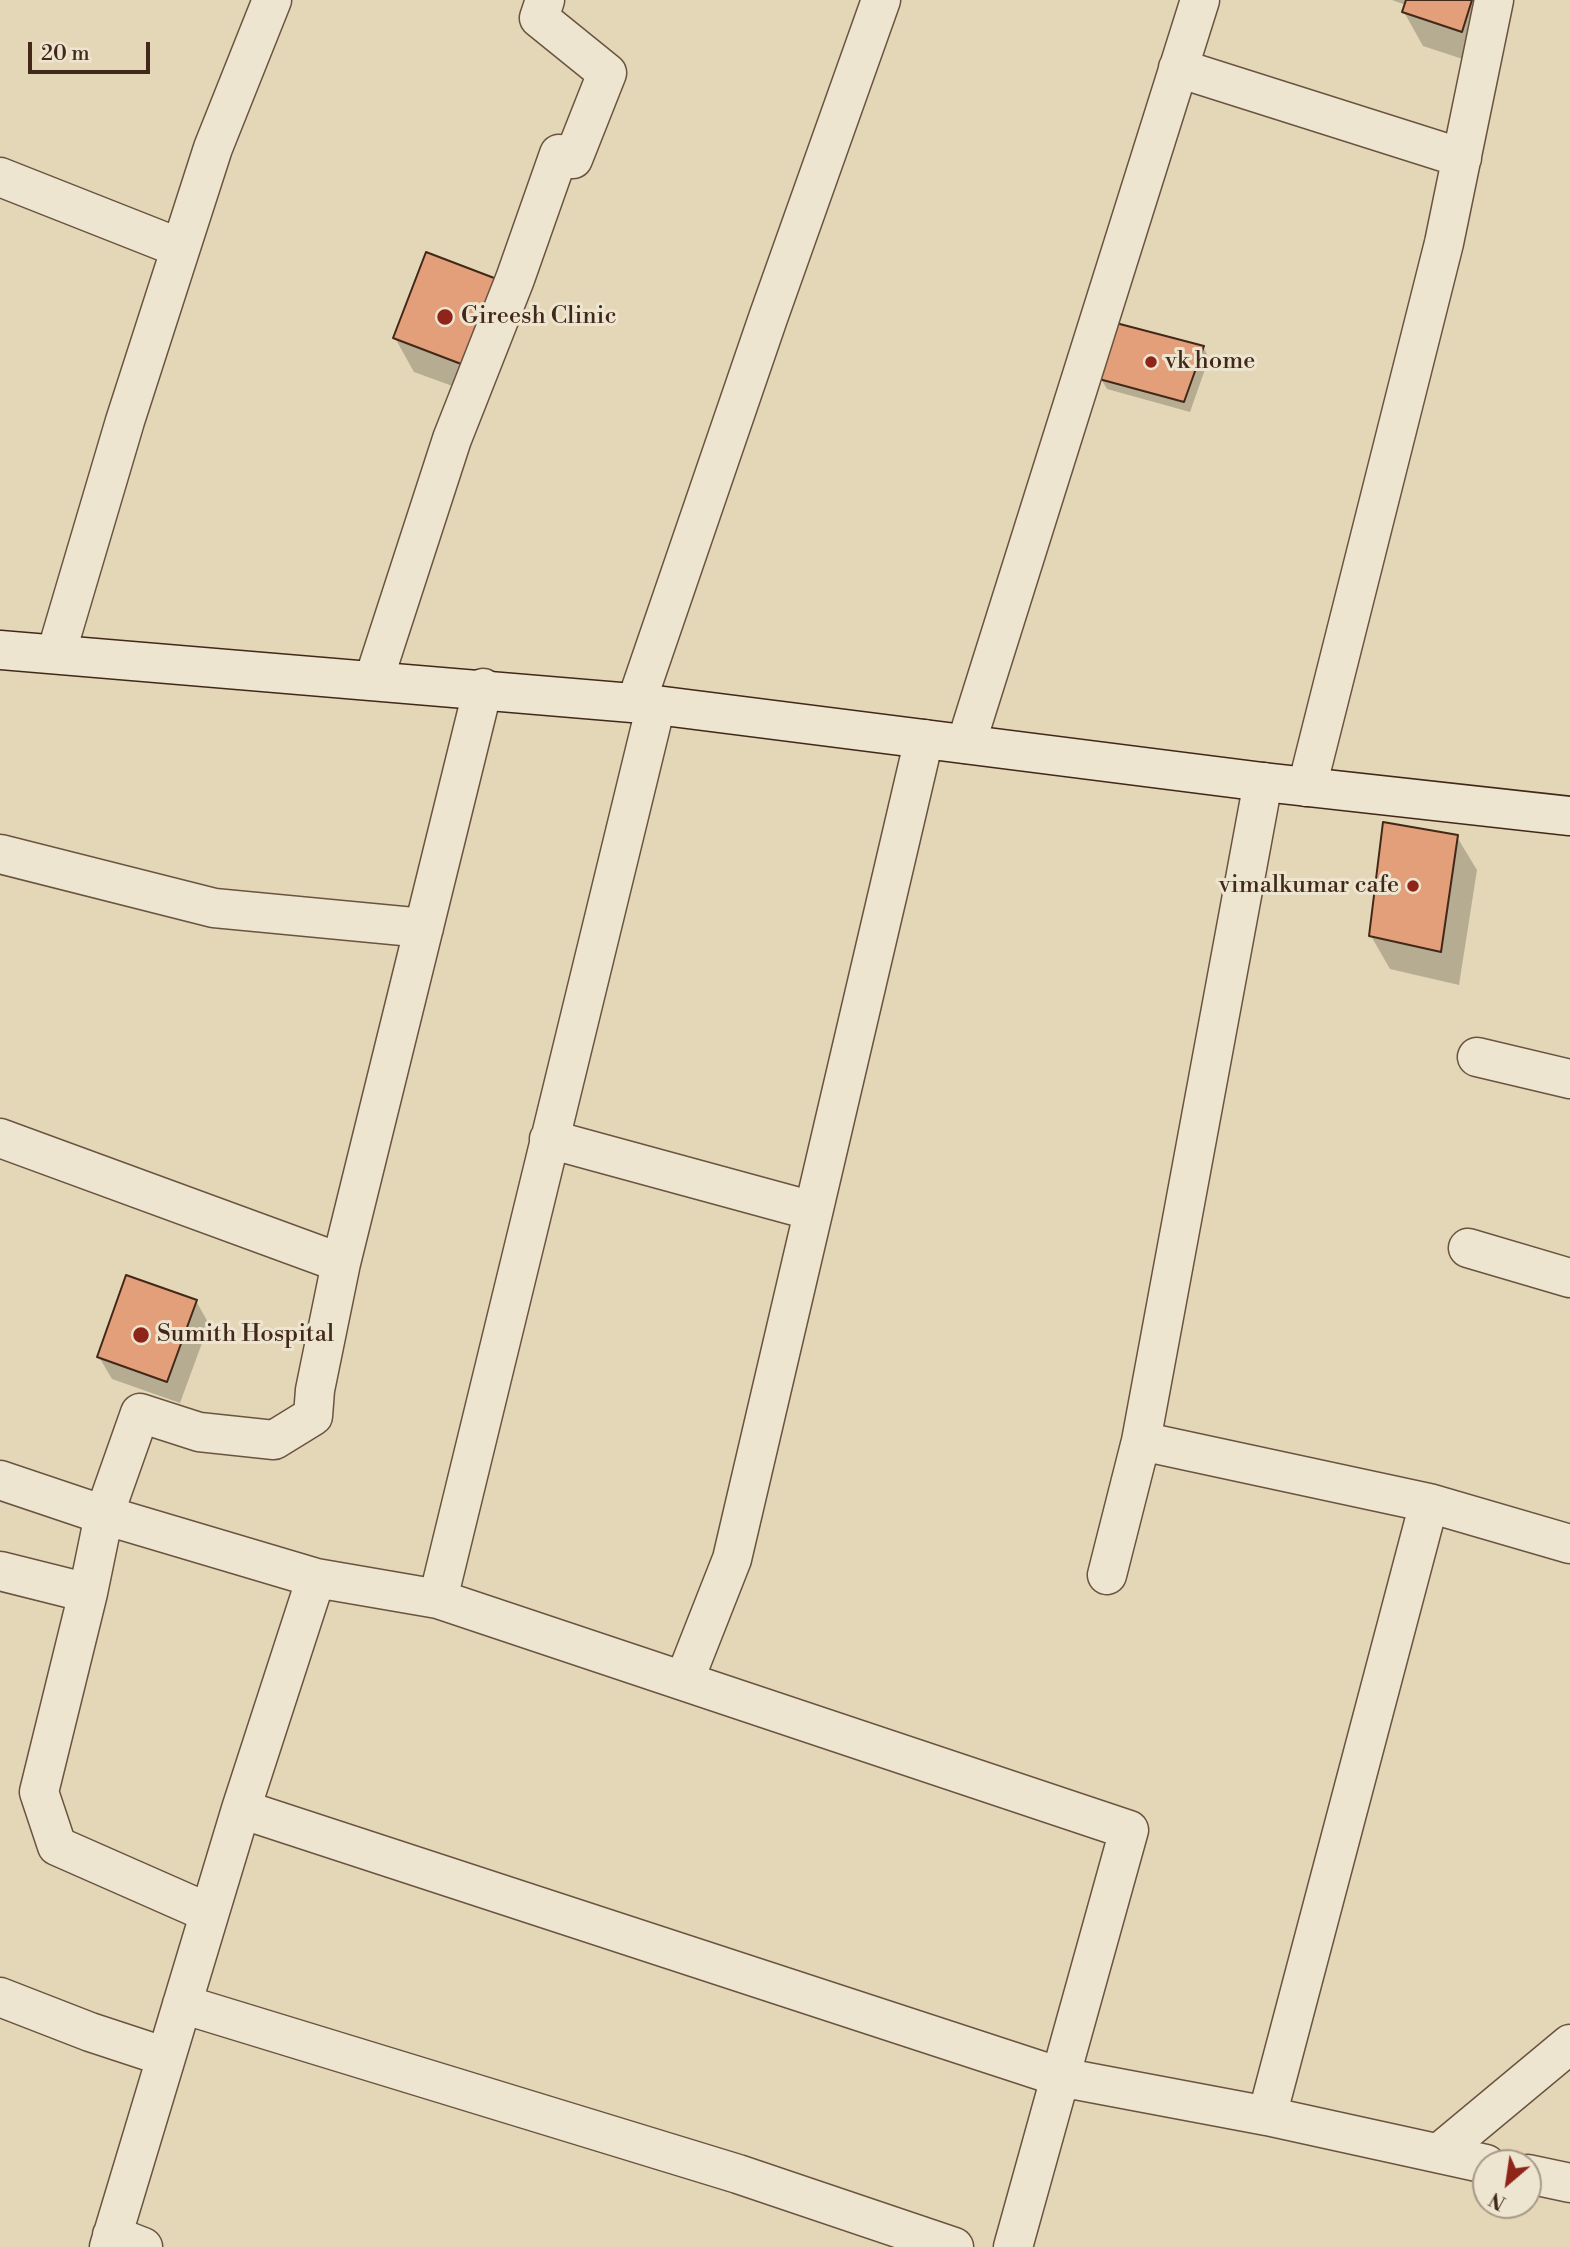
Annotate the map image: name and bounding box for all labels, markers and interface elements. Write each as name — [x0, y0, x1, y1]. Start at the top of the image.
scale bar — [32, 28, 154, 72]
text: 20 m — [41, 41, 90, 67]
place label: Gireesh Clinic — [461, 303, 617, 331]
marker: Gireesh Clinic — [435, 307, 455, 327]
place label: vk home — [1165, 348, 1255, 376]
marker: vk home — [1143, 354, 1159, 370]
place label: vimalkumar cafe — [1219, 872, 1399, 900]
marker: vimalkumar cafe — [1405, 878, 1421, 894]
place label: Sumith Hospital — [157, 1321, 334, 1349]
marker: Sumith Hospital — [131, 1325, 151, 1345]
north arrow — [1472, 2149, 1542, 2219]
text: N — [1485, 2186, 1510, 2215]

